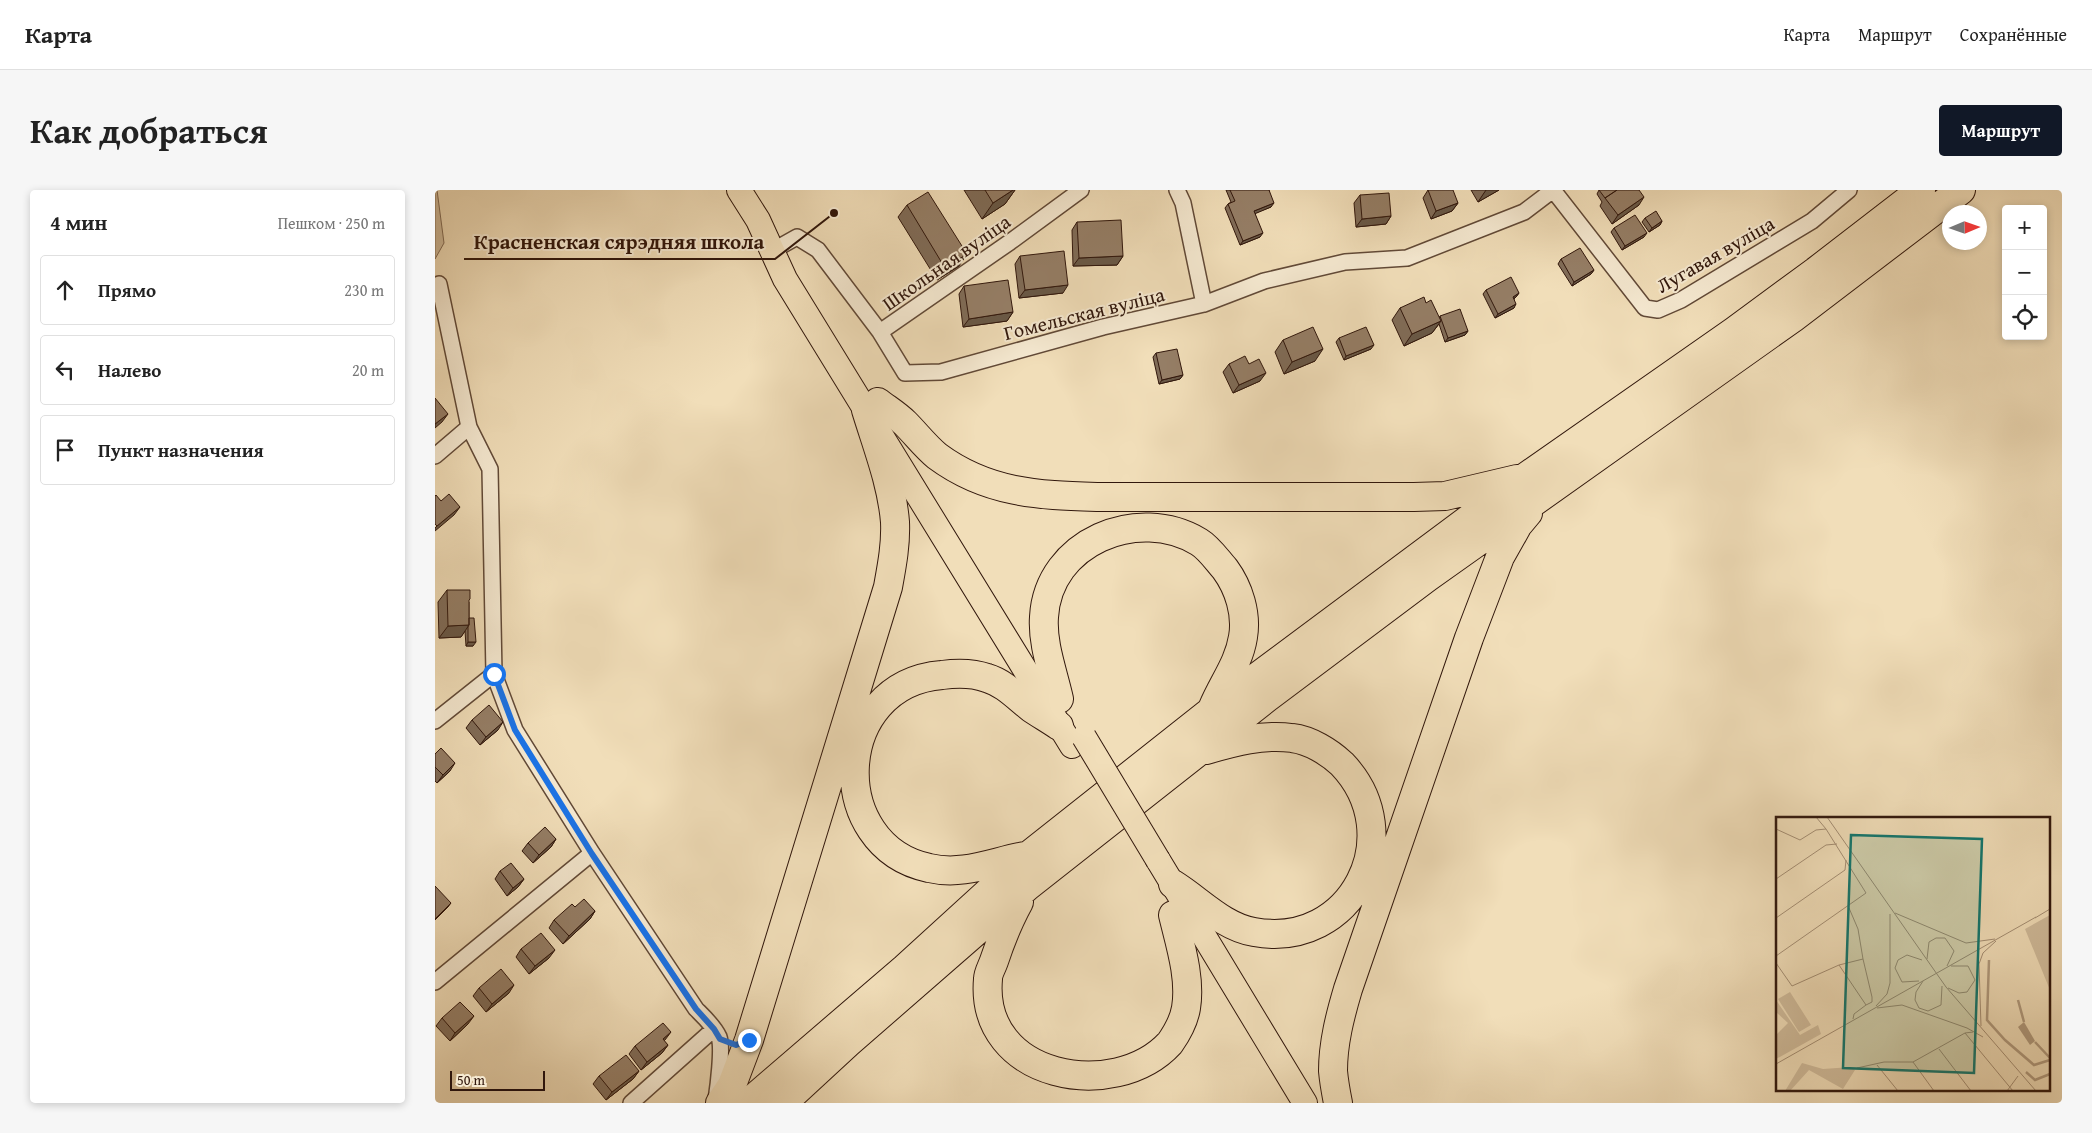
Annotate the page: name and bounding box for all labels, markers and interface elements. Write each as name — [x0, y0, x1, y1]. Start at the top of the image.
text: Карта — [25, 17, 92, 52]
text: Карта — [1784, 21, 1830, 48]
text: Маршрут — [1858, 21, 1932, 48]
text: Сохранённые — [1960, 21, 2067, 48]
text: Как добраться — [30, 105, 268, 156]
button: Маршрут — [1939, 105, 2062, 156]
north arrow — [1942, 205, 1987, 250]
map controls — [2002, 205, 2047, 340]
button: + — [2002, 205, 2047, 250]
text: 4 мин — [50, 207, 107, 238]
street label: Школьная вуліца — [876, 207, 1017, 317]
street label: Лугавая вуліца — [1651, 208, 1780, 300]
text: Пешком · 250 m — [278, 211, 385, 235]
callout: Красненская сярэдняя школа — [464, 223, 775, 259]
text: Красненская сярэдняя школа — [474, 226, 764, 257]
button: − — [2002, 250, 2047, 295]
icon: ahead — [51, 276, 79, 304]
text: Прямо — [98, 276, 156, 304]
text: 230 m — [344, 278, 384, 302]
street label: Гомельская вуліца — [1001, 279, 1168, 347]
button: locate — [2002, 295, 2047, 340]
icon: left — [51, 356, 79, 384]
text: Налево — [98, 356, 161, 384]
text: 20 m — [352, 358, 384, 382]
icon: arrive — [51, 436, 79, 464]
text: Пункт назначения — [98, 436, 264, 464]
route start — [483, 663, 506, 686]
inset map — [1776, 817, 2049, 1090]
route end — [738, 1029, 761, 1052]
scale bar — [450, 1068, 545, 1091]
text: 50 m — [457, 1070, 485, 1090]

